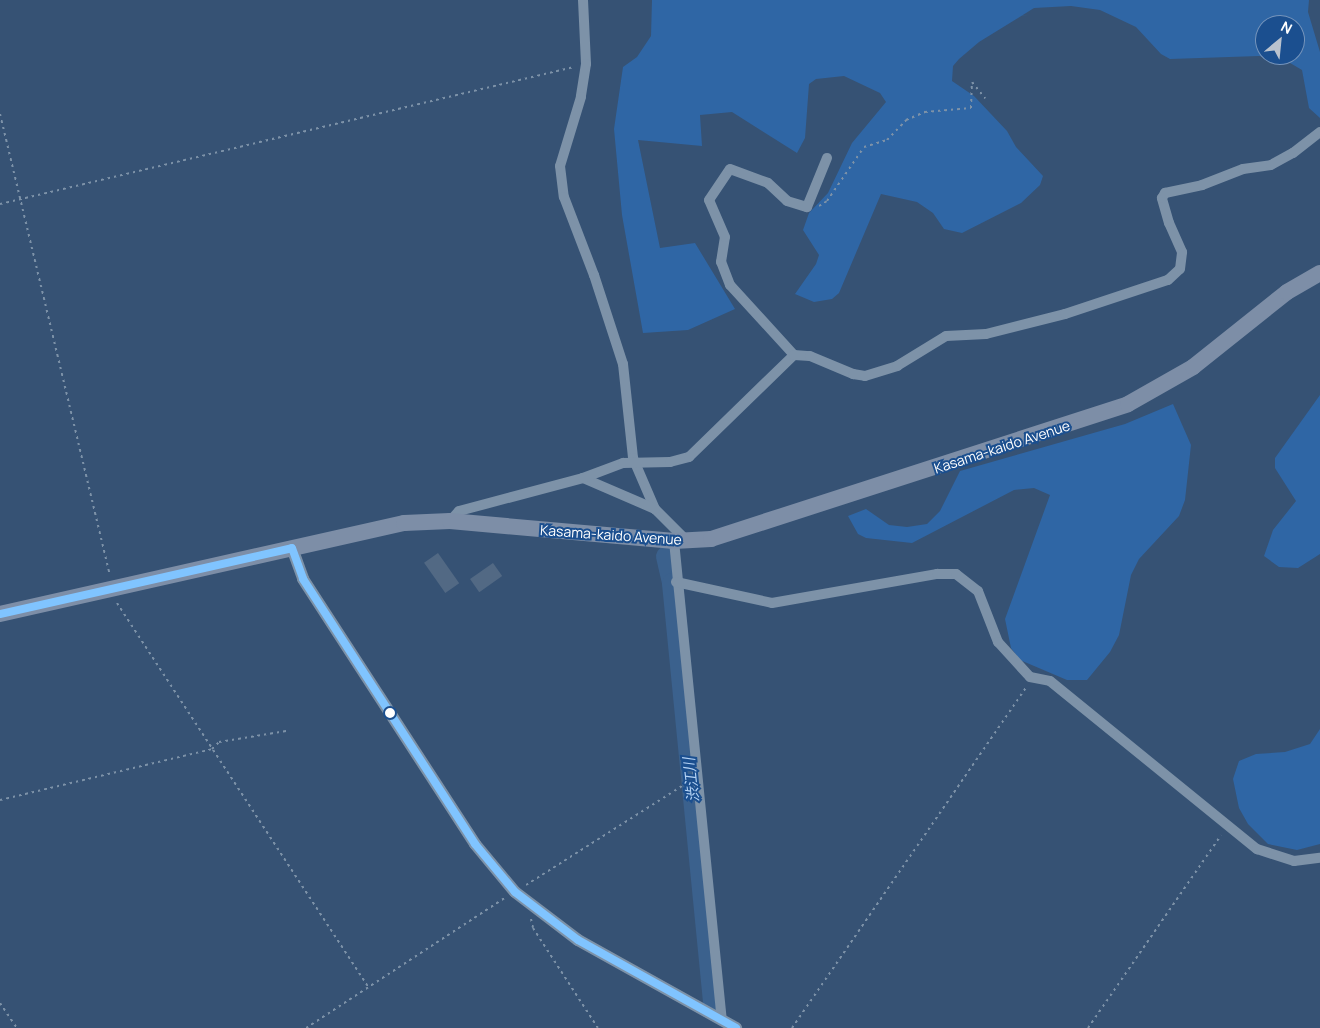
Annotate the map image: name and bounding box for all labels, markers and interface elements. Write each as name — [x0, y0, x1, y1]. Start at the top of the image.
north arrow — [1255, 15, 1305, 65]
text: N — [1278, 16, 1296, 38]
street label: Kasama-kaido Avenue — [932, 417, 1072, 477]
street label: Kasama-kaido Avenue — [540, 522, 682, 548]
unlabelled marker — [385, 708, 395, 718]
water label: 渋江川 — [680, 757, 702, 803]

